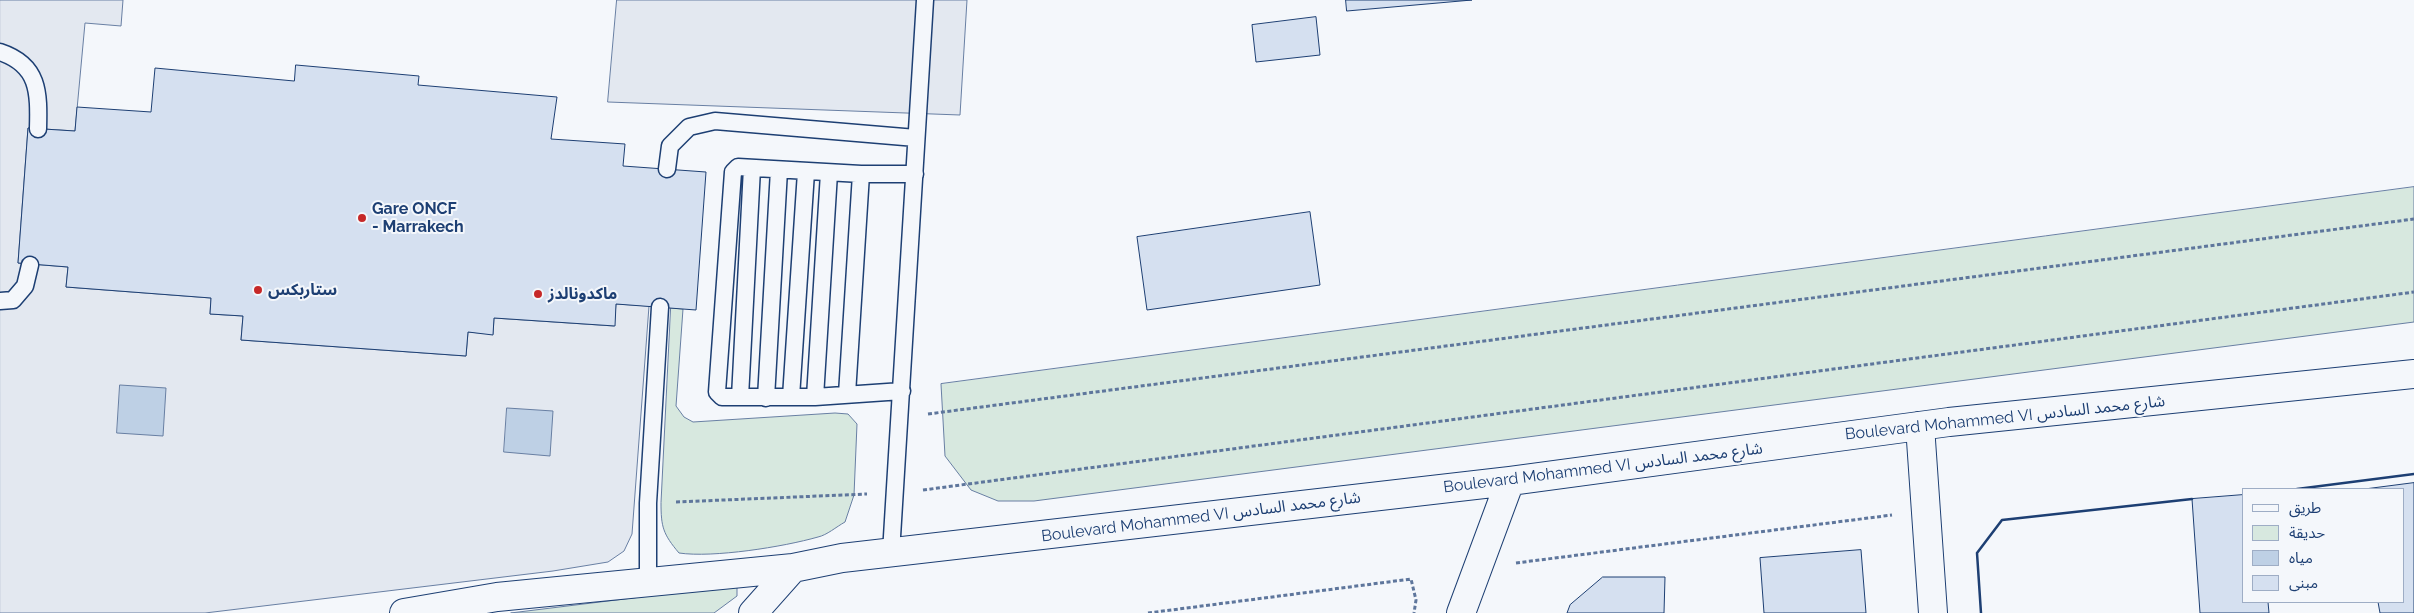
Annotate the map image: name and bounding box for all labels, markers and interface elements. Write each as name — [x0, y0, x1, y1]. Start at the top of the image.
place label: Gare ONCF - Marrakech — [372, 199, 464, 237]
marker: Gare ONCF - Marrakech — [356, 212, 368, 224]
place label: ستاربكس — [268, 280, 337, 300]
marker: ستاربكس — [252, 284, 264, 296]
place label: ماكدونالدز — [548, 284, 617, 304]
marker: ماكدونالدز — [532, 288, 544, 300]
street label: Boulevard Mohammed VI شارع محمد السادس — [1844, 392, 2166, 444]
street label: Boulevard Mohammed VI شارع محمد السادس — [1442, 439, 1764, 497]
street label: Boulevard Mohammed VI شارع محمد السادس — [1040, 488, 1362, 546]
legend — [2242, 488, 2404, 603]
text: طريق — [2289, 499, 2321, 517]
text: حديقة — [2289, 524, 2325, 542]
text: مياه — [2289, 549, 2313, 567]
text: مبنى — [2289, 574, 2318, 592]

